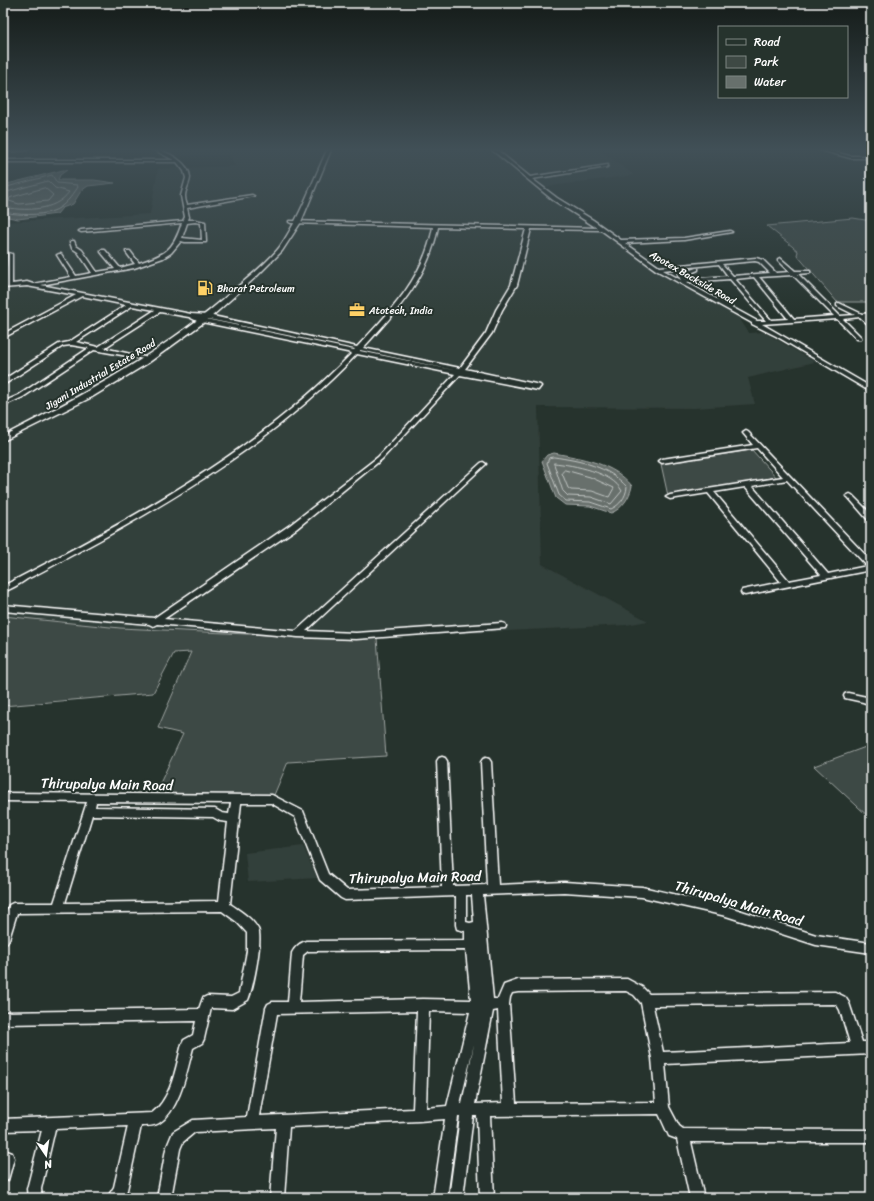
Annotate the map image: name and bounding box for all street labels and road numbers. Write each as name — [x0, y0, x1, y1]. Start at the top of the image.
street label: Apotex Backside Road — [645, 245, 740, 310]
street label: Jigani Industrial Estate Road — [41, 334, 160, 416]
street label: Thirupalya Main Road — [41, 771, 175, 798]
street label: Thirupalya Main Road — [349, 864, 483, 891]
street label: Thirupalya Main Road — [672, 873, 807, 934]

